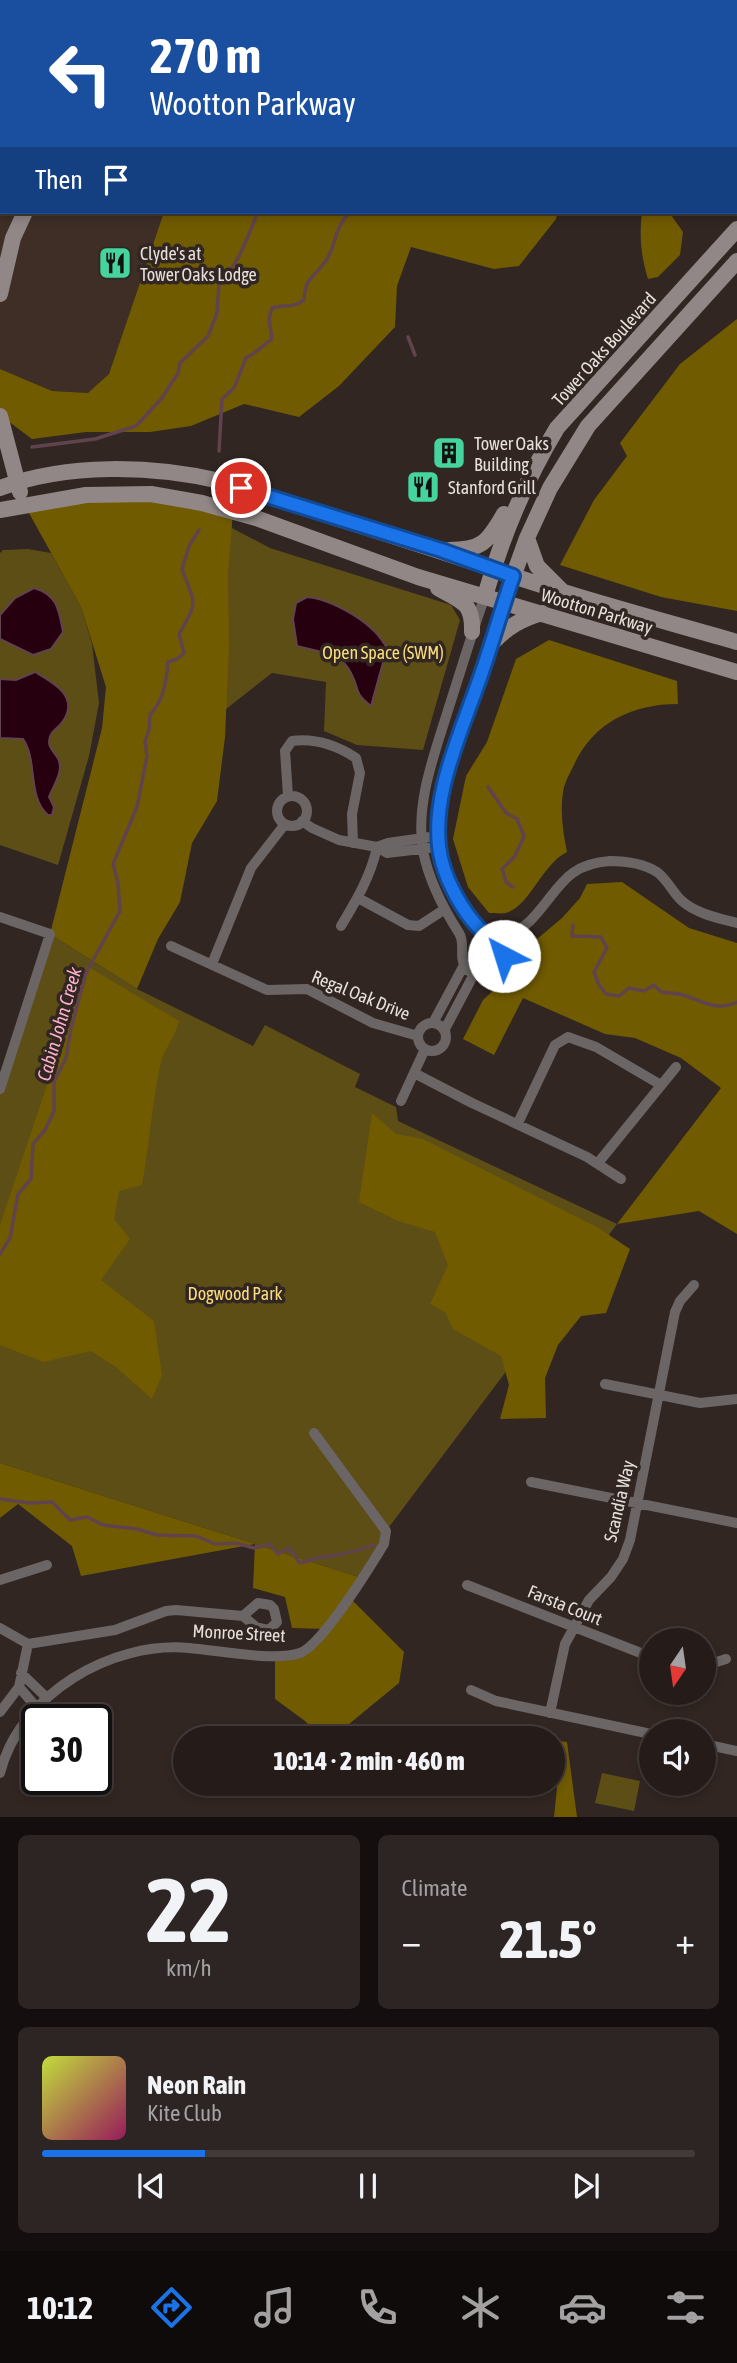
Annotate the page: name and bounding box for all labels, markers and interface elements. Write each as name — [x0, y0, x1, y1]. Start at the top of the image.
text: 270 m — [150, 27, 261, 83]
icon: left — [35, 28, 126, 119]
text: Wootton Parkway — [150, 85, 356, 122]
icon: arrive — [97, 161, 135, 199]
text: Then — [35, 165, 83, 195]
place label: Clyde's at Tower Oaks Lodge — [140, 243, 257, 285]
restaurant icon: Clyde's at Tower Oaks Lodge — [96, 244, 134, 282]
street label: Tower Oaks Boulevard — [548, 288, 660, 410]
place label: Tower Oaks Building — [474, 433, 549, 475]
building icon: Tower Oaks Building — [430, 434, 468, 472]
pin — [211, 458, 271, 518]
restaurant icon: Stanford Grill — [404, 468, 442, 506]
icon: arrive — [222, 469, 260, 507]
place label: Stanford Grill — [448, 477, 536, 498]
street label: Wootton Parkway — [539, 584, 655, 638]
park label: Open Space (SWM) — [322, 642, 444, 663]
position arrow — [467, 919, 541, 993]
water label: Cabin John Creek — [32, 964, 86, 1083]
street label: Regal Oak Drive — [309, 966, 413, 1024]
park label: Dogwood Park — [188, 1283, 282, 1304]
street label: Scandia Way — [599, 1458, 639, 1544]
street label: Farsta Court — [525, 1581, 605, 1629]
street label: Monroe Street — [192, 1620, 286, 1646]
north arrow — [639, 1628, 716, 1704]
map controls — [639, 1628, 716, 1796]
speed limit sign: 30 — [21, 1704, 112, 1795]
button: sound — [639, 1719, 716, 1796]
text: 10:14 · 2 min · 460 m — [273, 1746, 465, 1776]
text: 22 — [146, 1857, 232, 1961]
text: Climate — [402, 1875, 467, 1901]
text: 21.5° — [500, 1909, 597, 1969]
text: − — [402, 1919, 421, 1962]
text: + — [675, 1919, 695, 1962]
text: km/h — [166, 1955, 212, 1981]
text: Neon Rain — [147, 2070, 246, 2100]
text: Kite Club — [147, 2100, 222, 2126]
icon: previous — [132, 2167, 170, 2205]
icon: pause — [349, 2167, 387, 2205]
icon: next — [567, 2167, 605, 2205]
icon: directions — [147, 2283, 196, 2332]
icon: music — [250, 2283, 299, 2332]
icon: phone — [353, 2283, 402, 2332]
icon: climate — [456, 2283, 505, 2332]
icon: car — [558, 2283, 607, 2332]
icon: filters — [661, 2283, 710, 2332]
text: 10:12 — [27, 2289, 93, 2326]

